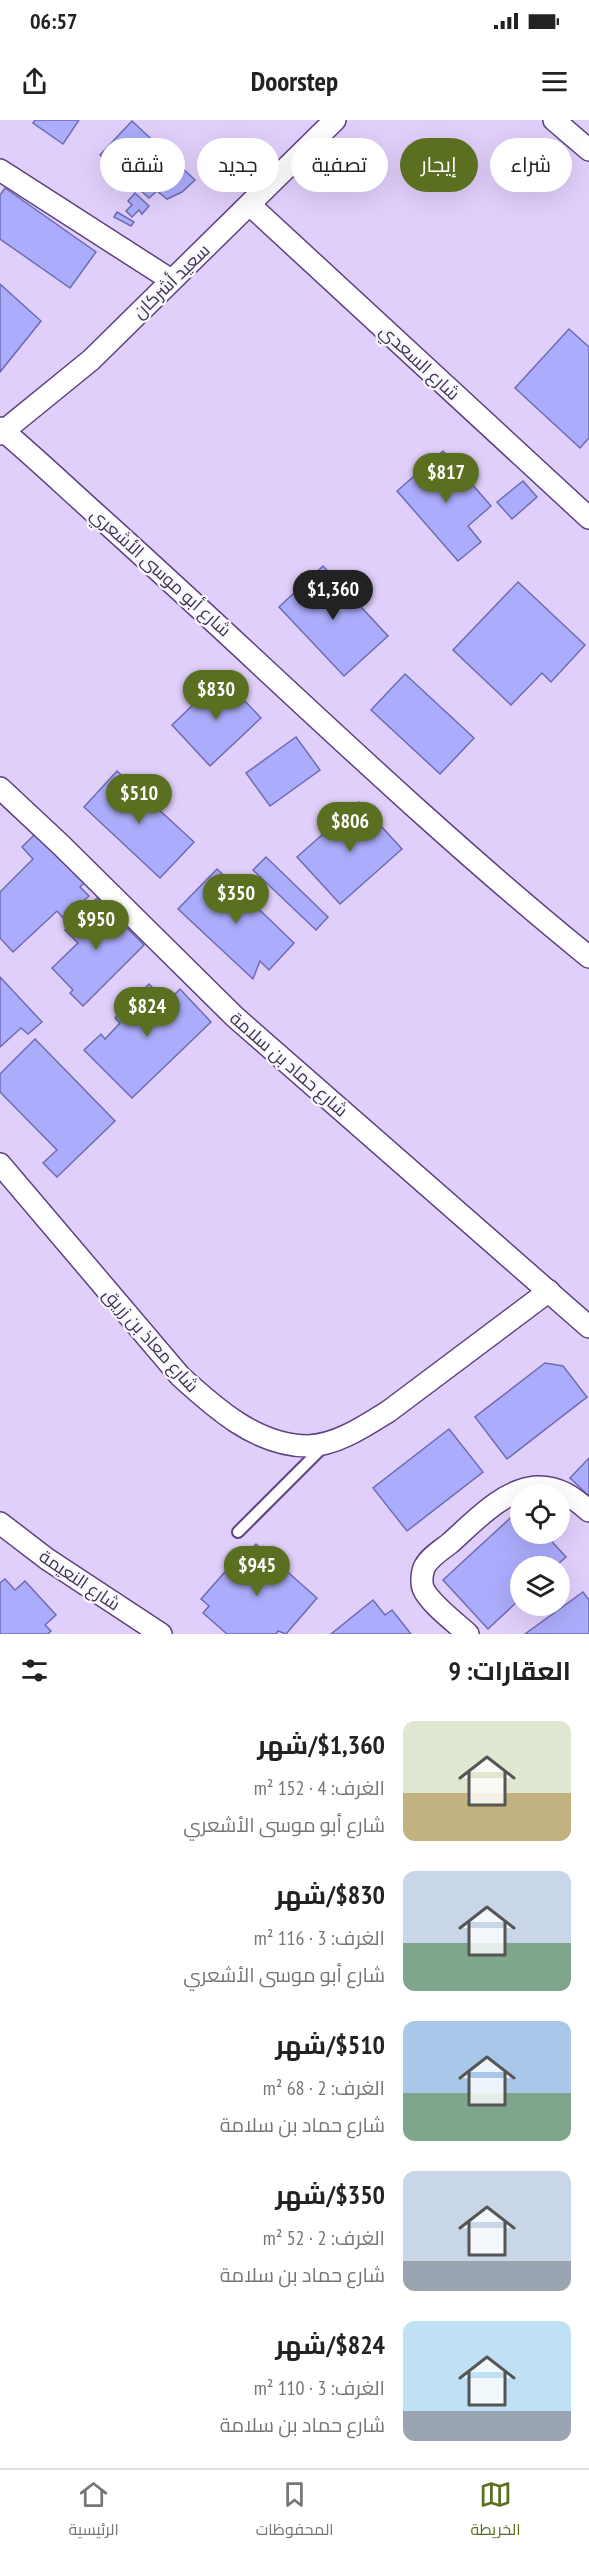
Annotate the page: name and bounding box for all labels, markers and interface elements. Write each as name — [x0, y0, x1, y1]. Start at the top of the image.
text: 06:57 — [30, 7, 78, 35]
text: Doorstep — [251, 64, 338, 98]
icon: share — [18, 65, 51, 98]
icon: menu — [538, 65, 571, 98]
chip: شقة — [100, 138, 185, 192]
chip: جديد — [197, 138, 279, 192]
chip: تصفية — [291, 138, 388, 192]
chip: إيجار — [400, 138, 478, 192]
chip: شراء — [490, 138, 572, 192]
street label: سعيد أشركان — [128, 239, 214, 323]
street label: شارع السعدي — [373, 319, 465, 407]
pin: $817 — [410, 453, 482, 504]
text: $817 — [427, 459, 465, 485]
street label: شارع أبو موسى الأشعري — [84, 503, 236, 644]
pin: $1,360 — [284, 570, 382, 621]
text: $1,360 — [307, 576, 359, 602]
pin: $830 — [180, 670, 252, 721]
text: $830 — [197, 676, 235, 702]
pin: $510 — [103, 774, 175, 825]
text: $510 — [120, 780, 158, 806]
pin: $806 — [314, 802, 386, 853]
text: $806 — [331, 808, 369, 834]
pin: $350 — [200, 874, 272, 925]
text: $350 — [217, 880, 255, 906]
pin: $950 — [60, 900, 132, 951]
text: $950 — [77, 906, 115, 932]
pin: $824 — [111, 987, 183, 1038]
text: $824 — [128, 993, 166, 1019]
street label: شارع حماد بن سلامة — [225, 1007, 353, 1122]
street label: شارع معاذ بن زريق — [97, 1283, 204, 1398]
map controls — [510, 1484, 570, 1616]
button: locate — [510, 1484, 570, 1544]
street label: شارع النعيمة — [34, 1544, 125, 1616]
pin: $945 — [221, 1546, 293, 1597]
text: $945 — [238, 1552, 276, 1578]
button: layers — [510, 1556, 570, 1616]
icon: filters — [18, 1654, 51, 1687]
text: العقارات: 9 — [449, 1654, 571, 1687]
text: $1,360/شهر — [257, 1728, 385, 1761]
icon: home — [451, 1745, 523, 1817]
text: الغرف: 4 · 152 m² — [254, 1775, 385, 1801]
text: شارع أبو موسى الأشعري — [183, 1812, 385, 1838]
text: $830/شهر — [275, 1878, 385, 1911]
icon: home — [451, 1895, 523, 1967]
text: الغرف: 3 · 116 m² — [254, 1925, 385, 1951]
text: شارع أبو موسى الأشعري — [183, 1962, 385, 1988]
text: $510/شهر — [275, 2028, 385, 2061]
icon: home — [451, 2045, 523, 2117]
text: الغرف: 2 · 68 m² — [263, 2075, 385, 2101]
text: شارع حماد بن سلامة — [220, 2112, 385, 2138]
text: $350/شهر — [275, 2178, 385, 2211]
icon: home — [451, 2195, 523, 2267]
text: الغرف: 2 · 52 m² — [263, 2225, 385, 2251]
text: شارع حماد بن سلامة — [220, 2262, 385, 2288]
text: $824/شهر — [275, 2328, 385, 2361]
icon: home — [451, 2345, 523, 2417]
text: الغرف: 3 · 110 m² — [254, 2375, 385, 2401]
text: شارع حماد بن سلامة — [220, 2412, 385, 2438]
tab: الرئيسية — [69, 2478, 119, 2544]
tab: المحفوظات — [256, 2478, 334, 2544]
tab: الخريطة — [471, 2478, 521, 2544]

